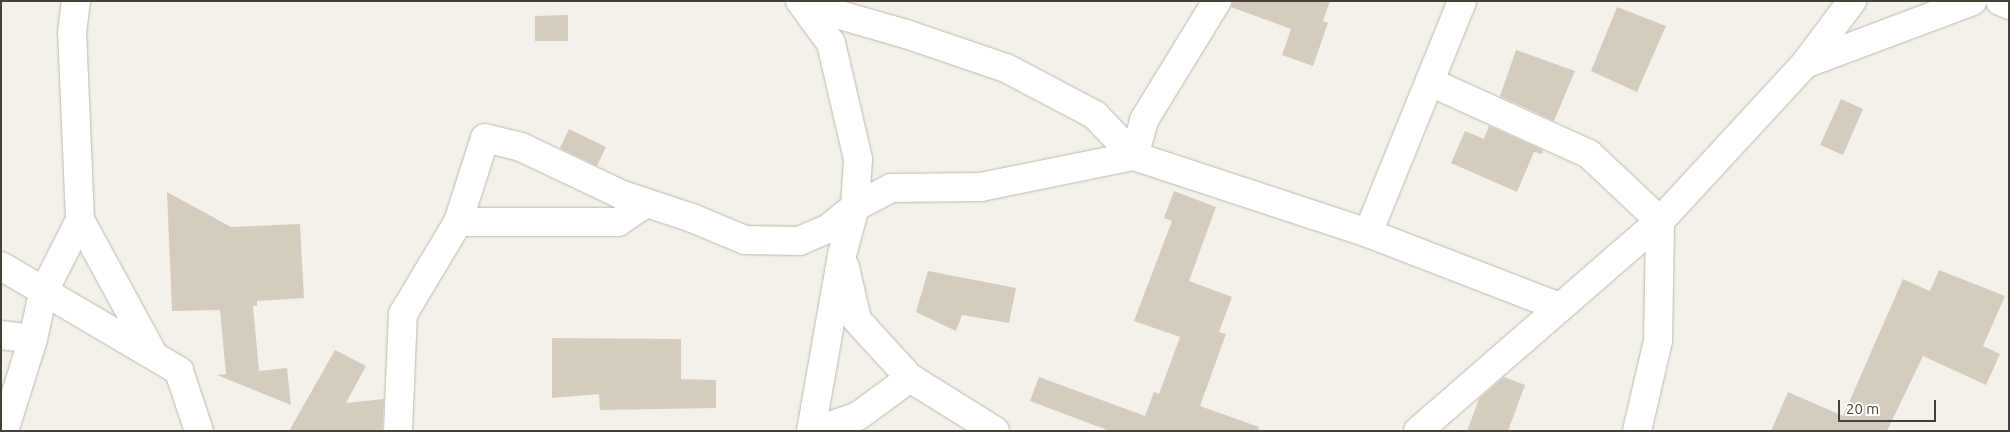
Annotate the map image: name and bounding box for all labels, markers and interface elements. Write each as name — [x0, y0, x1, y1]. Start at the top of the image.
scale bar — [1840, 390, 1938, 422]
text: 20 m — [1846, 400, 1879, 417]

